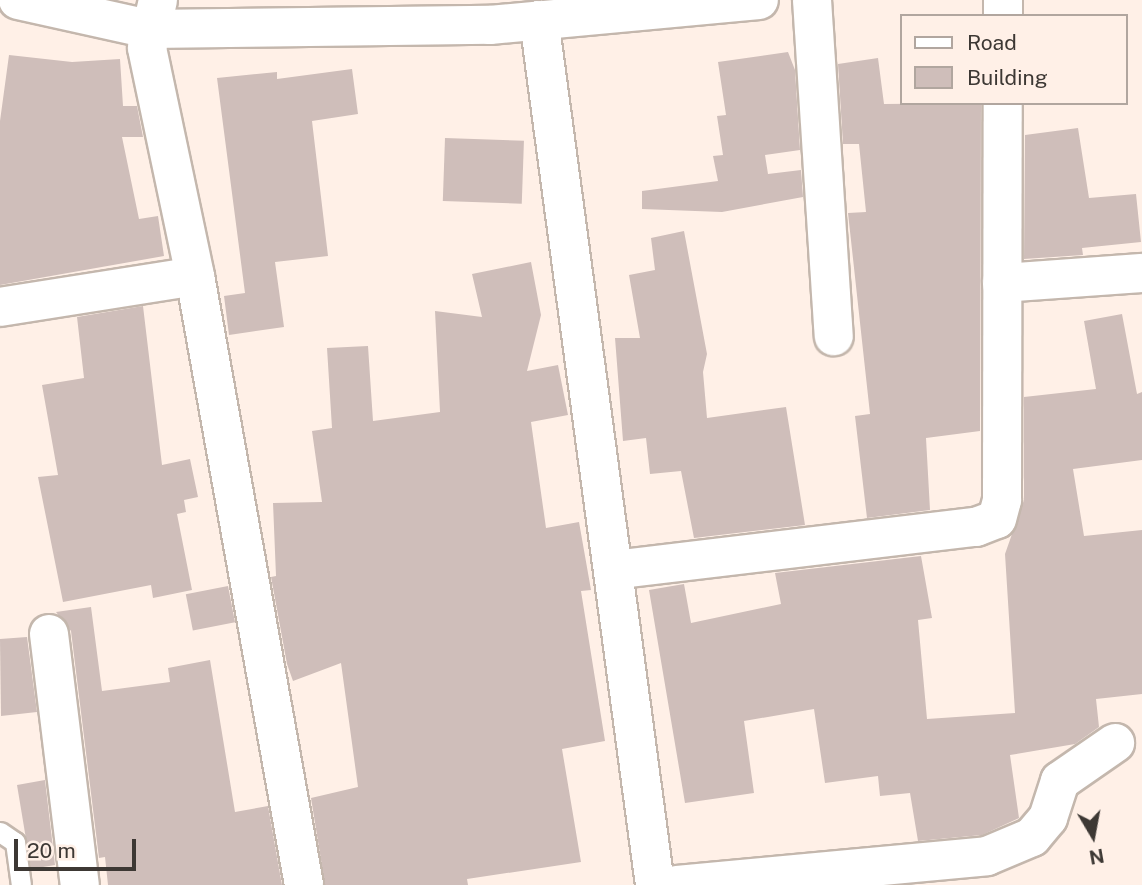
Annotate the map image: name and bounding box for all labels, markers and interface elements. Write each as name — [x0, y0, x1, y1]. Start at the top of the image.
legend — [900, 14, 1128, 105]
text: Road — [967, 30, 1017, 55]
text: Building — [967, 65, 1048, 90]
north arrow — [1058, 801, 1128, 871]
scale bar — [18, 826, 140, 870]
text: 20 m — [27, 838, 76, 863]
text: N — [1087, 845, 1106, 869]

